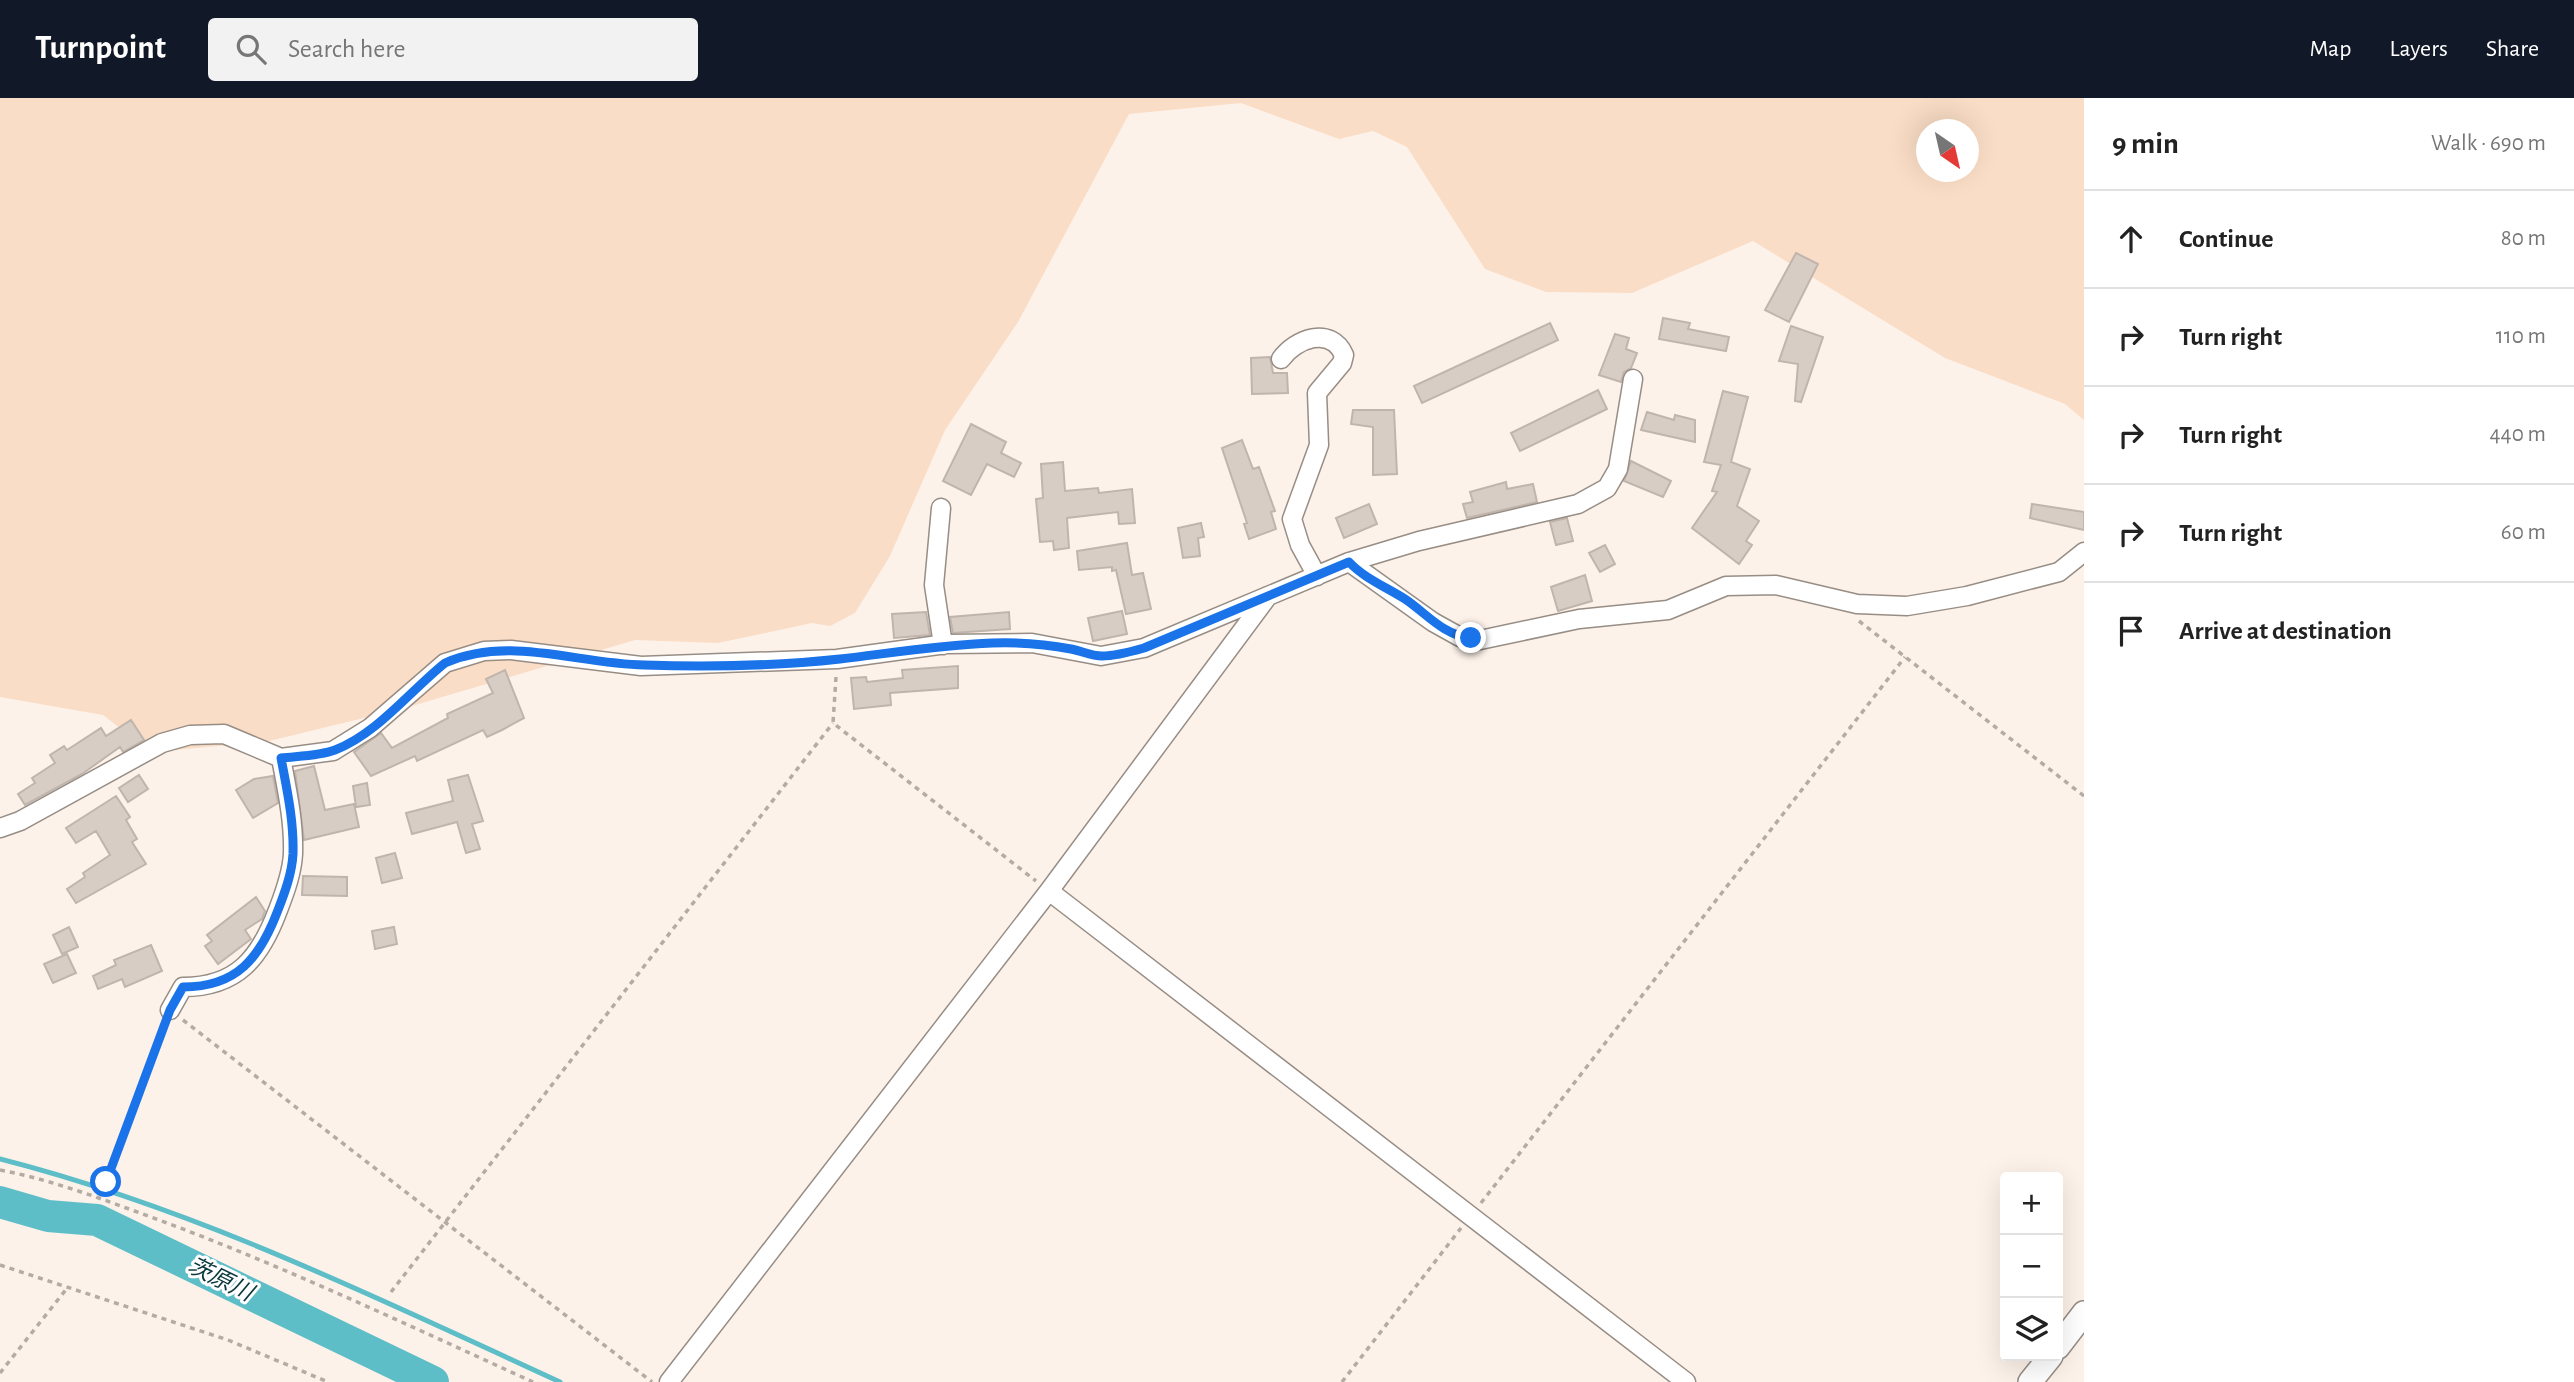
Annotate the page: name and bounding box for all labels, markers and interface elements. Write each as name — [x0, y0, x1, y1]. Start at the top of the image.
search box — [208, 18, 698, 81]
icon: search — [232, 30, 270, 68]
text: Turnpoint — [35, 32, 166, 65]
text: Search here — [288, 36, 406, 62]
text: Map — [2309, 37, 2351, 61]
text: Layers — [2389, 37, 2448, 61]
text: Share — [2486, 37, 2539, 61]
north arrow — [1916, 119, 1979, 182]
text: 9 min — [2112, 129, 2179, 159]
text: Walk · 690 m — [2431, 132, 2546, 155]
icon: ahead — [2112, 220, 2150, 258]
text: Continue — [2179, 226, 2274, 252]
text: 80 m — [2501, 227, 2546, 250]
icon: right — [2112, 318, 2150, 356]
text: Turn right — [2179, 324, 2282, 350]
text: 110 m — [2496, 325, 2546, 348]
icon: right — [2112, 416, 2150, 454]
text: Turn right — [2179, 422, 2282, 448]
text: 440 m — [2490, 423, 2546, 446]
icon: right — [2112, 514, 2150, 552]
text: Turn right — [2179, 520, 2282, 546]
text: 60 m — [2501, 521, 2546, 544]
icon: arrive — [2112, 612, 2150, 650]
text: Arrive at destination — [2179, 618, 2392, 644]
route end — [1455, 622, 1486, 653]
route start — [90, 1166, 121, 1197]
map controls — [2000, 1172, 2063, 1361]
button: + — [2000, 1172, 2063, 1235]
button: − — [2000, 1235, 2063, 1298]
water label: 茨原川 — [184, 1253, 260, 1307]
button: layers — [2000, 1298, 2063, 1361]

